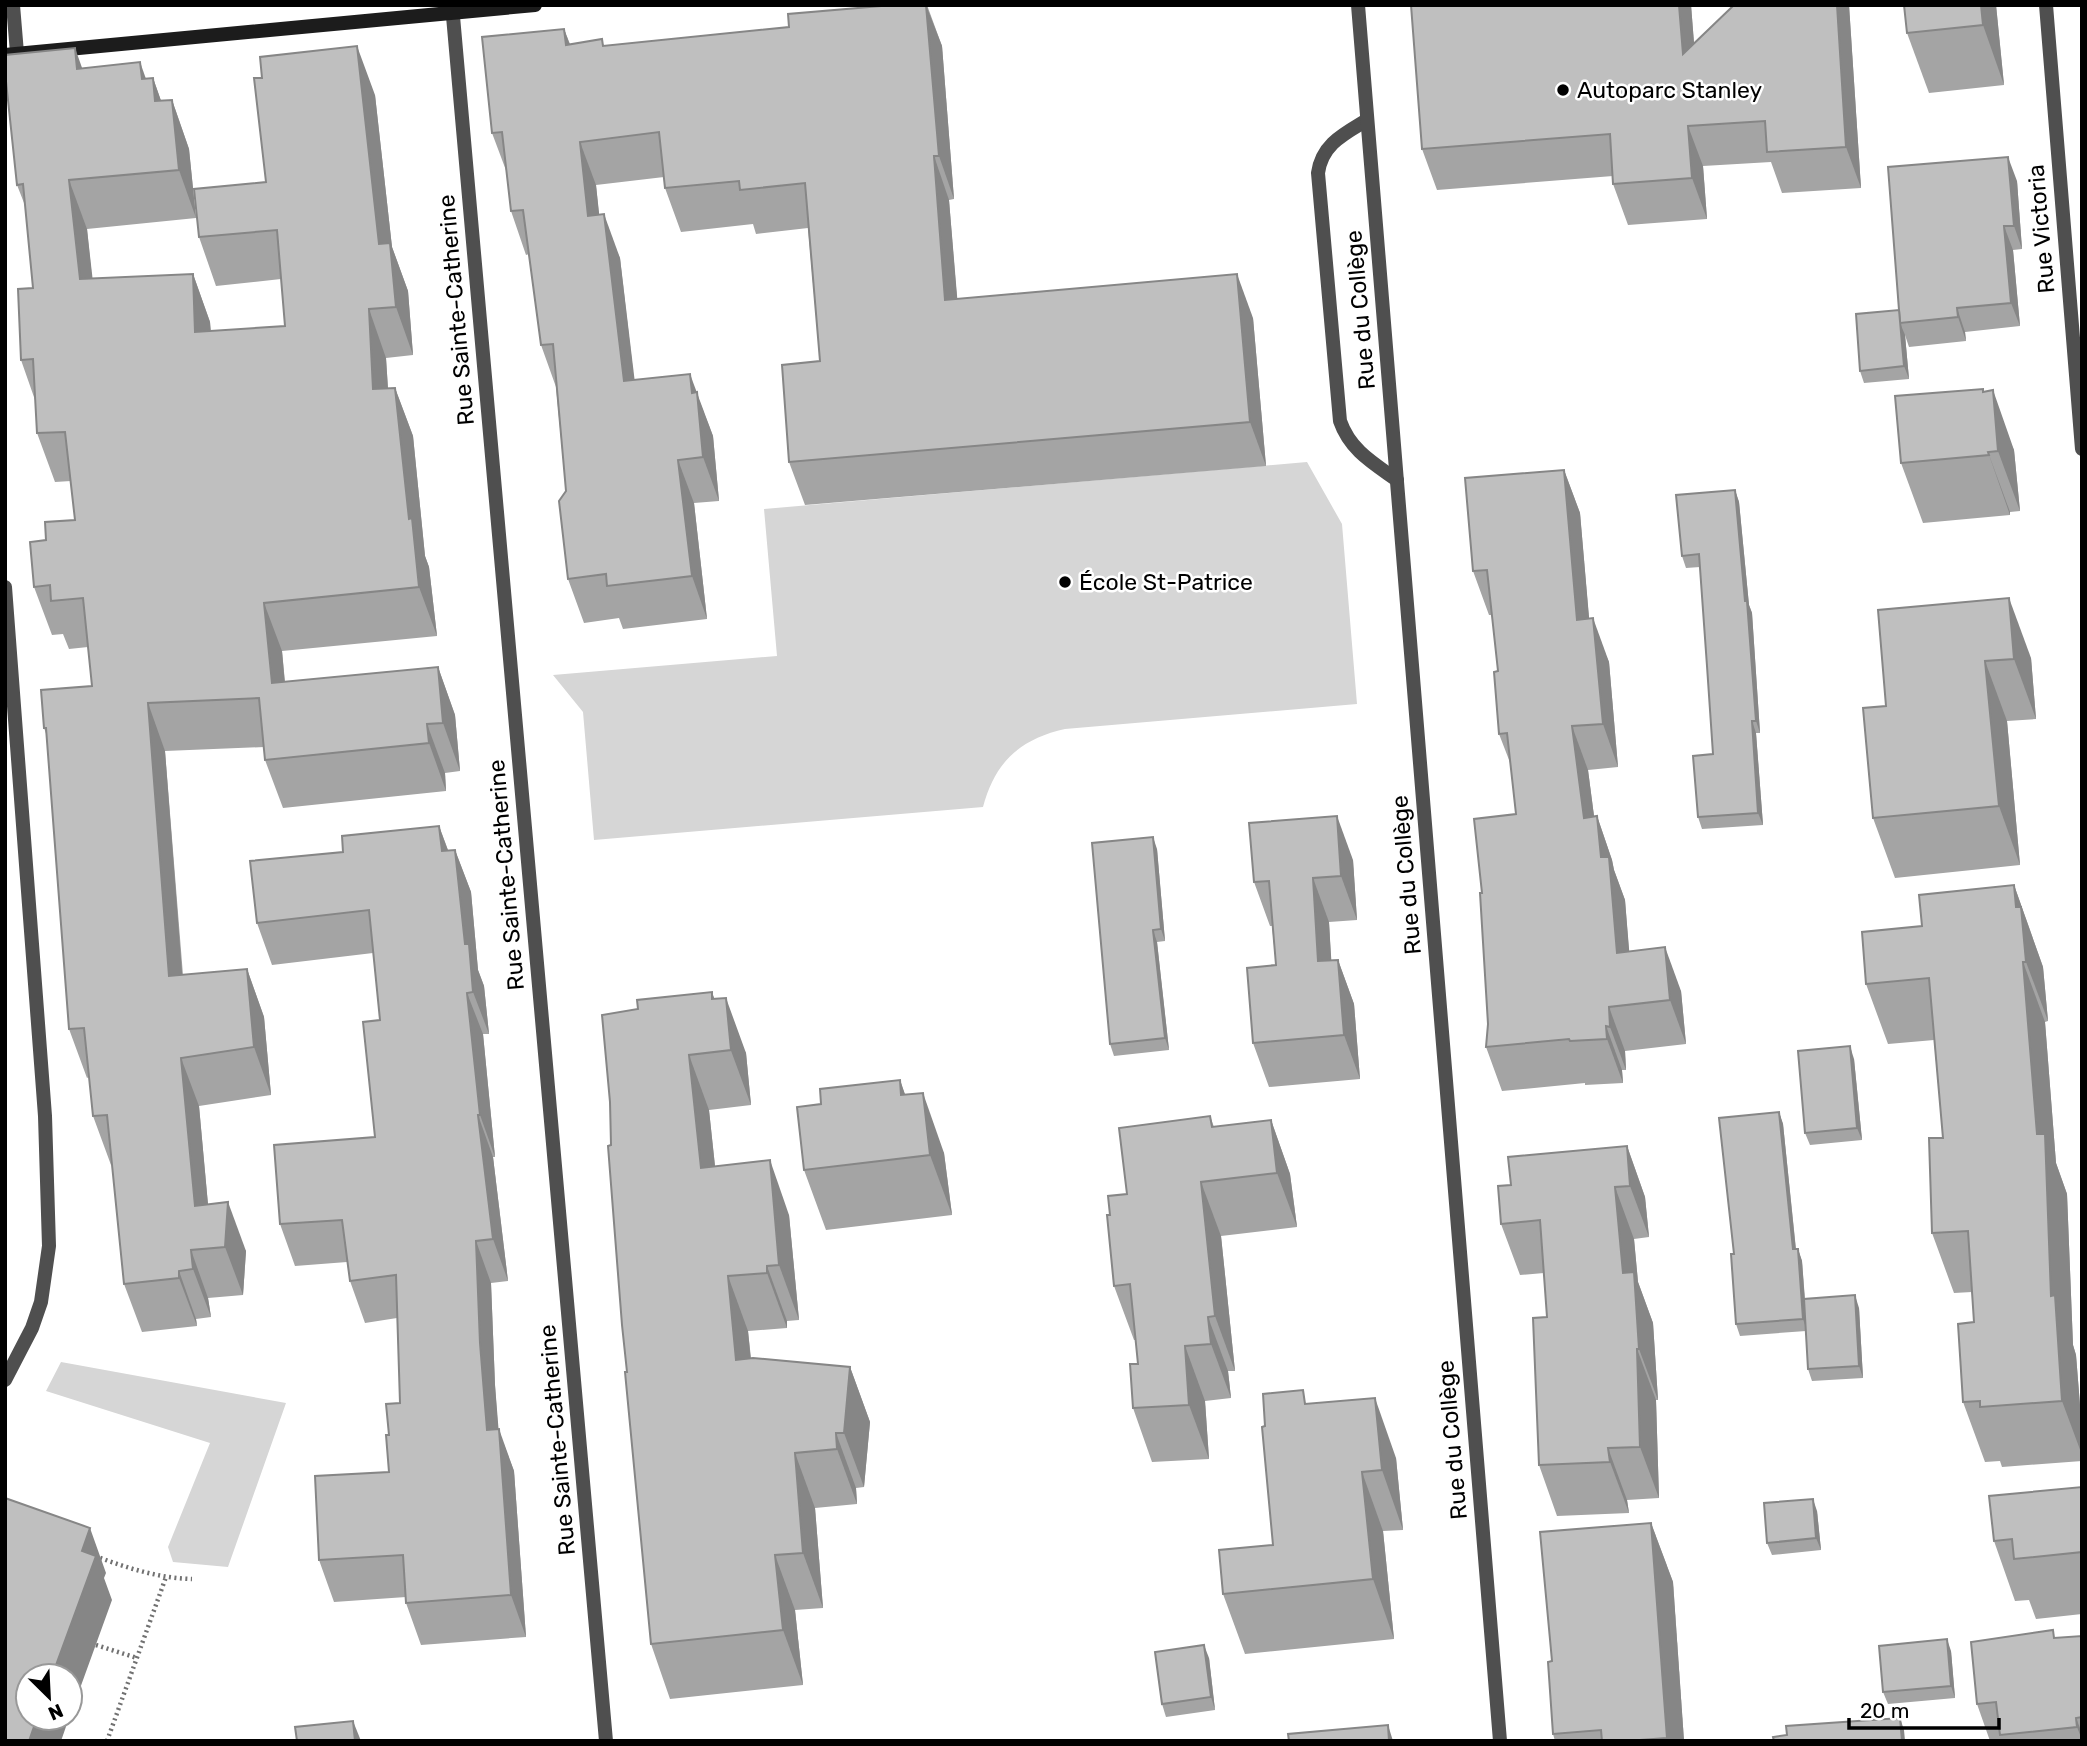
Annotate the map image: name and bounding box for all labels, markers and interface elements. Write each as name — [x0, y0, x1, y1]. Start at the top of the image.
place label: Autoparc Stanley — [1577, 76, 1763, 104]
marker: Autoparc Stanley — [1555, 82, 1571, 98]
street label: Rue Victoria — [2021, 163, 2061, 295]
street label: Rue Sainte-Catherine — [432, 193, 480, 427]
street label: Rue du Collège — [1339, 229, 1381, 391]
place label: École St-Patrice — [1079, 568, 1253, 596]
marker: École St-Patrice — [1057, 574, 1073, 590]
street label: Rue Sainte-Catherine — [482, 758, 530, 992]
street label: Rue du Collège — [1385, 794, 1427, 956]
street label: Rue Sainte-Catherine — [533, 1323, 581, 1557]
street label: Rue du Collège — [1431, 1359, 1473, 1521]
north arrow — [14, 1662, 84, 1732]
scale bar — [1849, 1686, 2000, 1730]
text: 20 m — [1860, 1698, 1909, 1723]
text: N — [45, 1699, 67, 1725]

